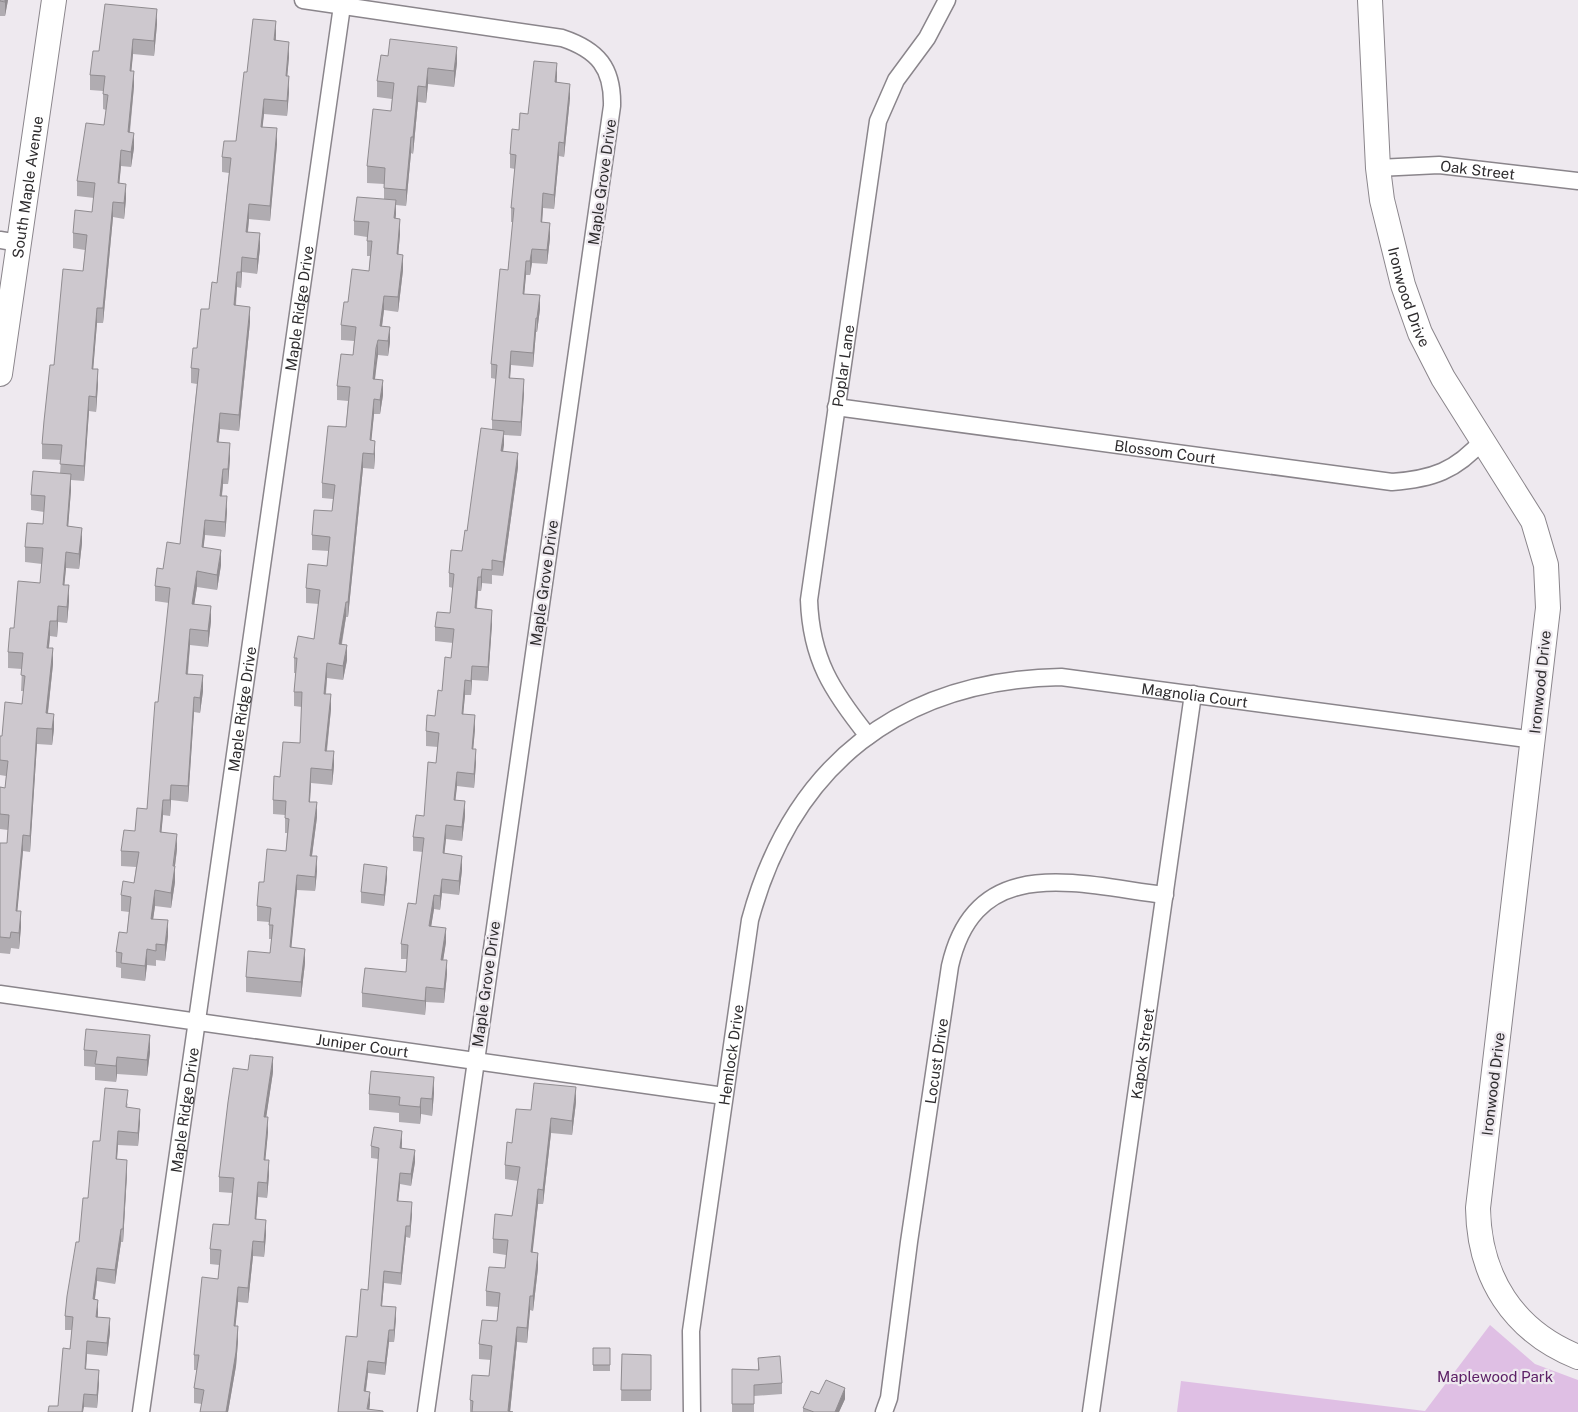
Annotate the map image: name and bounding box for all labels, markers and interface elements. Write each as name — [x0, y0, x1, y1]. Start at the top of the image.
street label: South Maple Avenue — [8, 115, 46, 259]
street label: Maple Grove Drive — [585, 118, 619, 246]
street label: Oak Street — [1439, 157, 1516, 182]
street label: Maple Ridge Drive — [281, 244, 316, 372]
street label: Ironwood Drive — [1385, 245, 1434, 349]
street label: Poplar Lane — [828, 324, 857, 408]
street label: Blossom Court — [1113, 436, 1217, 467]
street label: Maple Grove Drive — [527, 519, 561, 647]
street label: Ironwood Drive — [1526, 629, 1554, 735]
street label: Maple Ridge Drive — [224, 645, 259, 773]
street label: Magnolia Court — [1141, 679, 1249, 710]
street label: Maple Grove Drive — [469, 920, 503, 1048]
street label: Hemlock Drive — [715, 1003, 746, 1106]
street label: Kapok Street — [1127, 1007, 1157, 1100]
street label: Locust Drive — [921, 1017, 951, 1105]
street label: Juniper Court — [315, 1030, 410, 1060]
street label: Ironwood Drive — [1478, 1031, 1508, 1137]
street label: Maple Ridge Drive — [167, 1046, 202, 1174]
park label: Maplewood Park — [1437, 1368, 1553, 1385]

